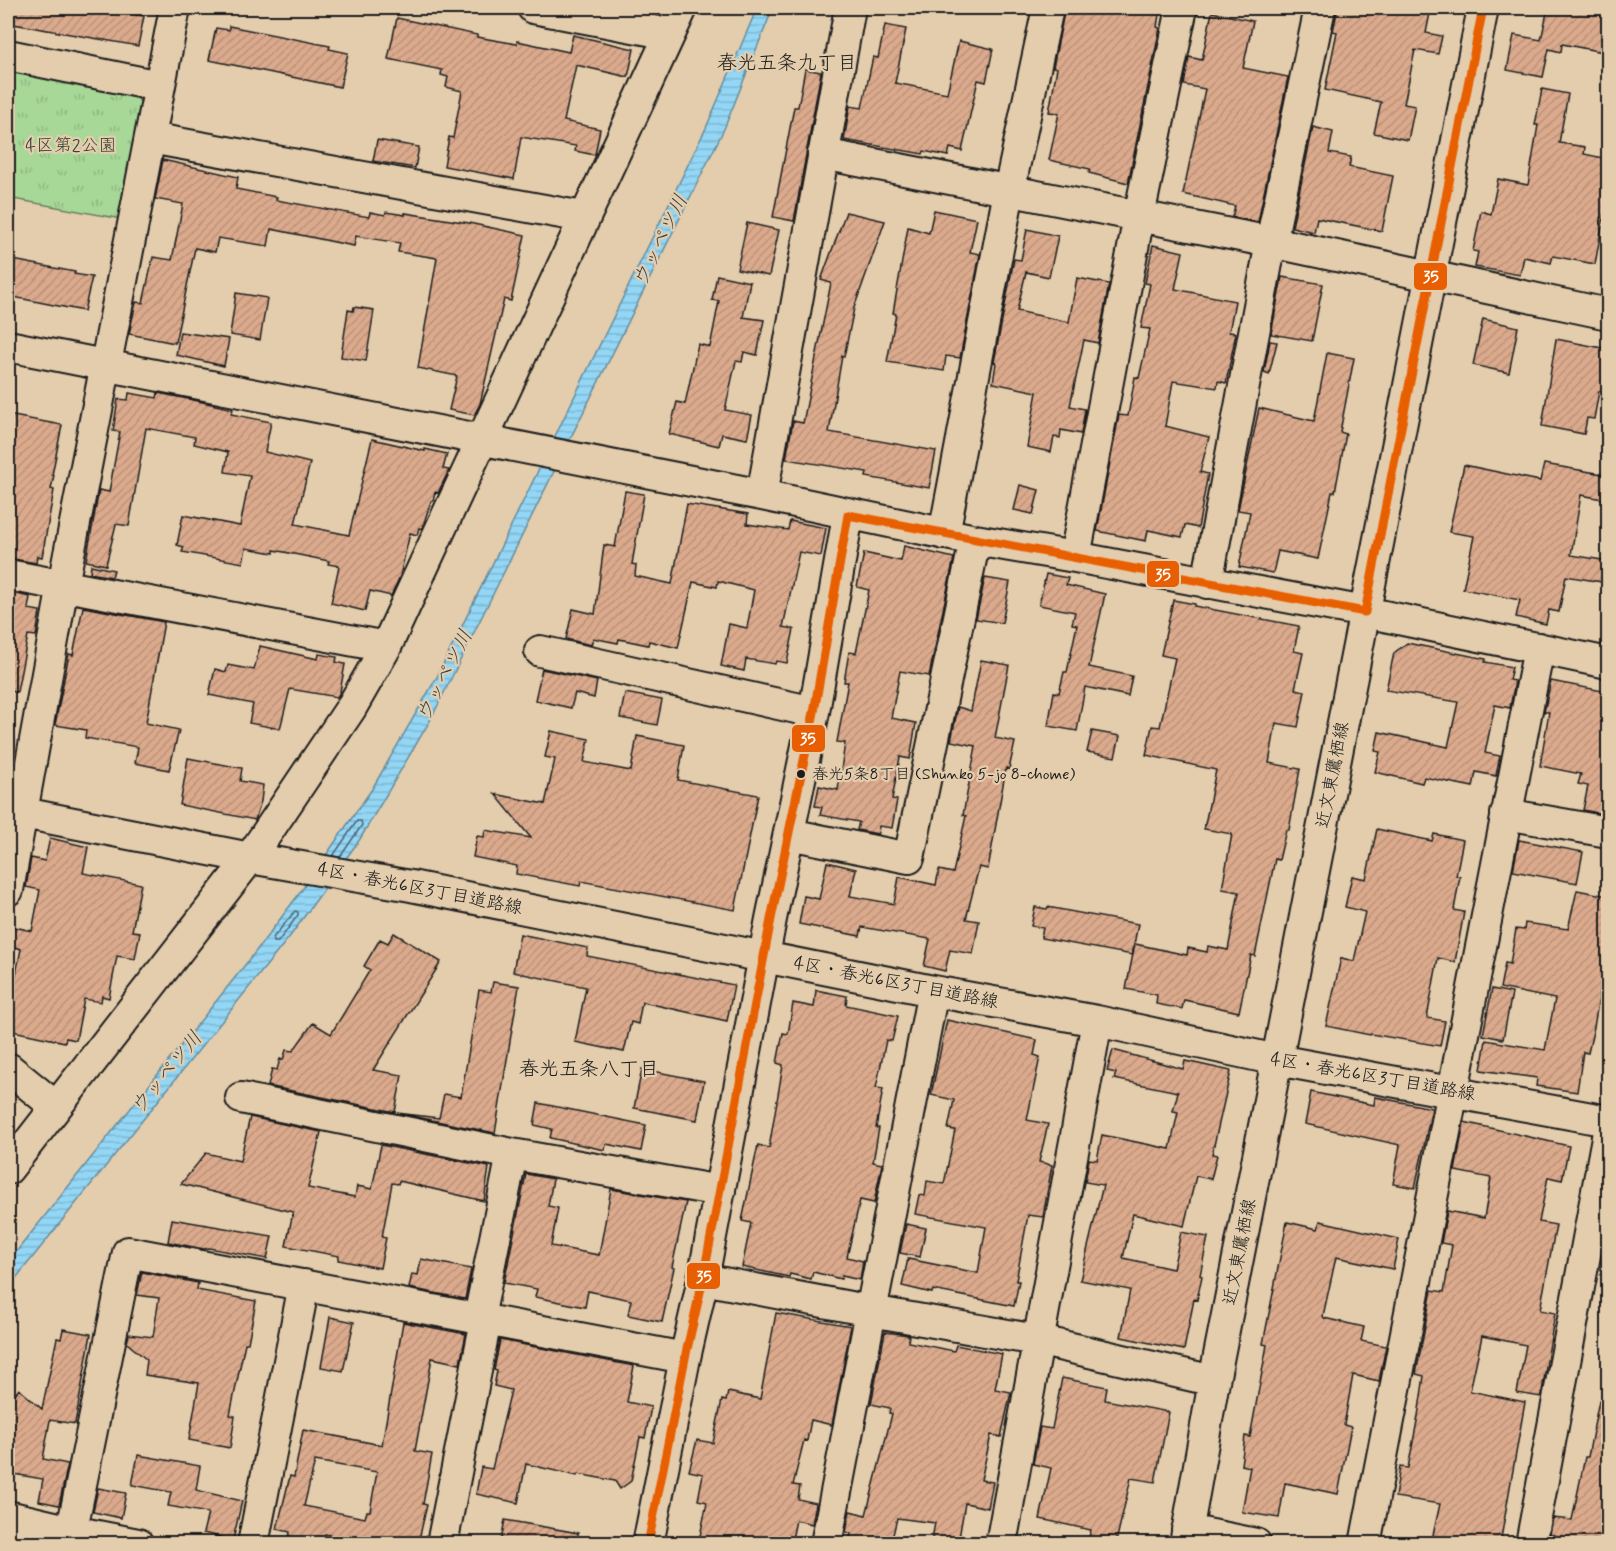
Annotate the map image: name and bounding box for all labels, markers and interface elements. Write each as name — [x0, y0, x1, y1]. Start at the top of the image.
district label: 春光五条九丁目 — [717, 50, 857, 77]
park label: 4区第2公園 — [25, 134, 117, 158]
water label: ウッペツ川 — [627, 190, 695, 292]
line badge: 35 — [1413, 262, 1448, 291]
text: 35 — [1423, 267, 1439, 288]
line badge: 35 — [1146, 560, 1180, 588]
text: 35 — [1155, 565, 1171, 586]
water label: ウッペツ川 — [410, 625, 480, 727]
street label: 近文東鷹栖線 — [1311, 720, 1355, 830]
line badge: 35 — [791, 724, 826, 753]
text: 35 — [800, 729, 816, 750]
place label: 春光5条8丁目 (Shunko 5-jo 8-chome) — [812, 764, 1075, 785]
marker: 春光5条8丁目 (Shunko 5-jo 8-chome) — [795, 768, 807, 780]
street label: 4区・春光6区3丁目道路線 — [316, 857, 524, 921]
street label: 4区・春光6区3丁目道路線 — [792, 951, 1000, 1015]
water label: ウッペツ川 — [125, 1026, 209, 1120]
street label: 4区・春光6区3丁目道路線 — [1269, 1047, 1477, 1107]
district label: 春光五条八丁目 — [519, 1056, 659, 1083]
street label: 近文東鷹栖線 — [1218, 1197, 1262, 1307]
line badge: 35 — [686, 1262, 721, 1290]
text: 35 — [696, 1267, 712, 1288]

